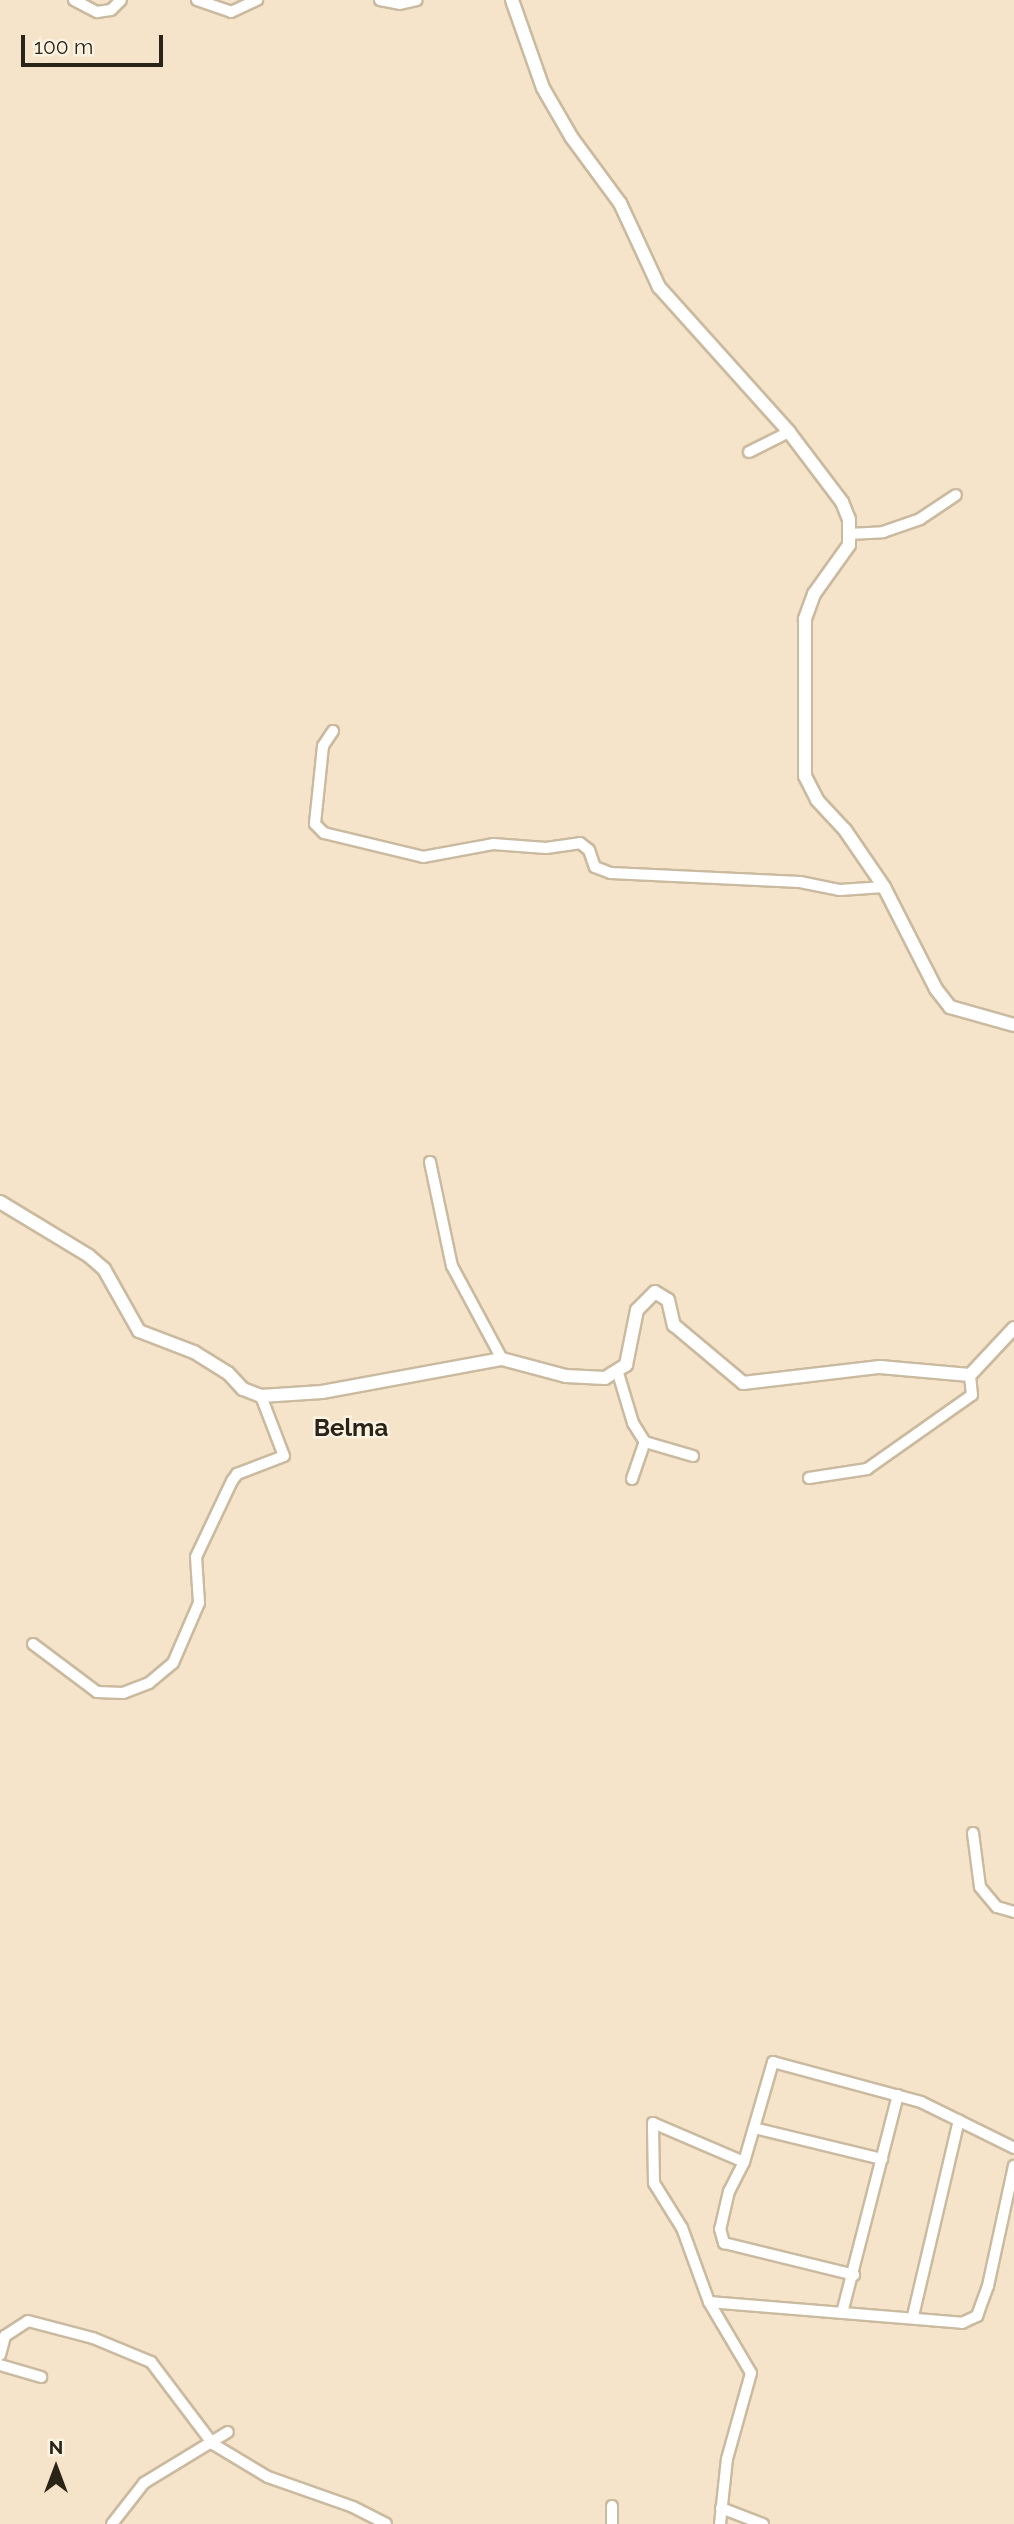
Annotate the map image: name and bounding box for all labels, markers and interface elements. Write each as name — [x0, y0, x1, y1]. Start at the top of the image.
scale bar — [24, 21, 166, 65]
text: 100 m — [34, 34, 93, 59]
district label: Belma — [314, 1414, 388, 1442]
north arrow — [21, 2433, 91, 2503]
text: N — [49, 2436, 63, 2458]

